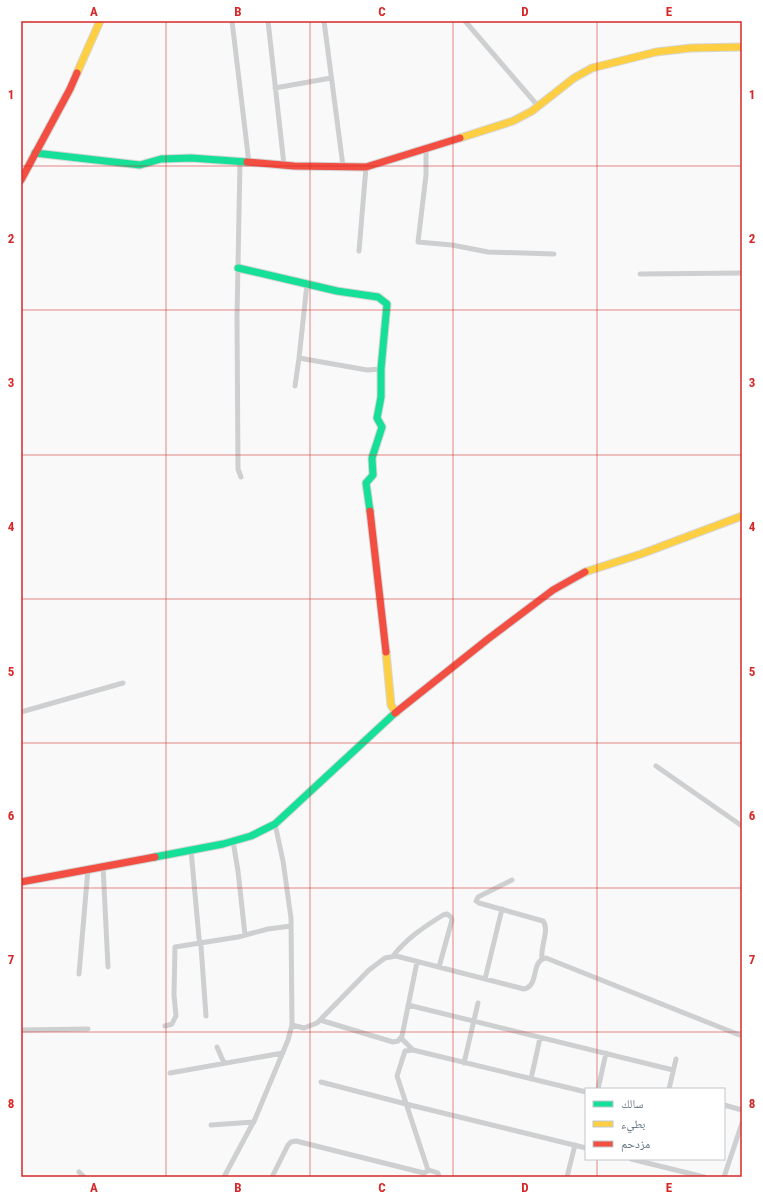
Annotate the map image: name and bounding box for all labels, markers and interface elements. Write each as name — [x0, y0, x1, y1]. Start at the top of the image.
text: A — [90, 4, 98, 19]
text: B — [234, 4, 242, 19]
text: C — [378, 4, 386, 19]
text: D — [521, 4, 529, 19]
text: E — [666, 4, 673, 19]
text: 1 — [8, 87, 14, 102]
text: 1 — [749, 87, 755, 102]
text: 2 — [8, 231, 15, 246]
text: 2 — [749, 231, 756, 246]
text: 3 — [8, 375, 14, 390]
text: 3 — [749, 375, 755, 390]
text: 4 — [8, 519, 15, 534]
text: 4 — [749, 519, 756, 534]
text: 5 — [8, 664, 15, 679]
text: 5 — [749, 664, 756, 679]
text: 6 — [8, 808, 15, 823]
text: 6 — [749, 808, 756, 823]
text: 7 — [8, 952, 15, 967]
text: 7 — [749, 952, 756, 967]
legend — [585, 1088, 725, 1160]
text: 8 — [8, 1096, 14, 1111]
text: 8 — [749, 1096, 755, 1111]
text: سالك — [621, 1097, 643, 1111]
text: بطيء — [621, 1117, 645, 1134]
text: مزدحم — [621, 1137, 650, 1152]
text: A — [90, 1180, 98, 1195]
text: B — [234, 1180, 242, 1195]
text: C — [378, 1180, 386, 1195]
text: D — [521, 1180, 529, 1195]
text: E — [666, 1180, 673, 1195]

